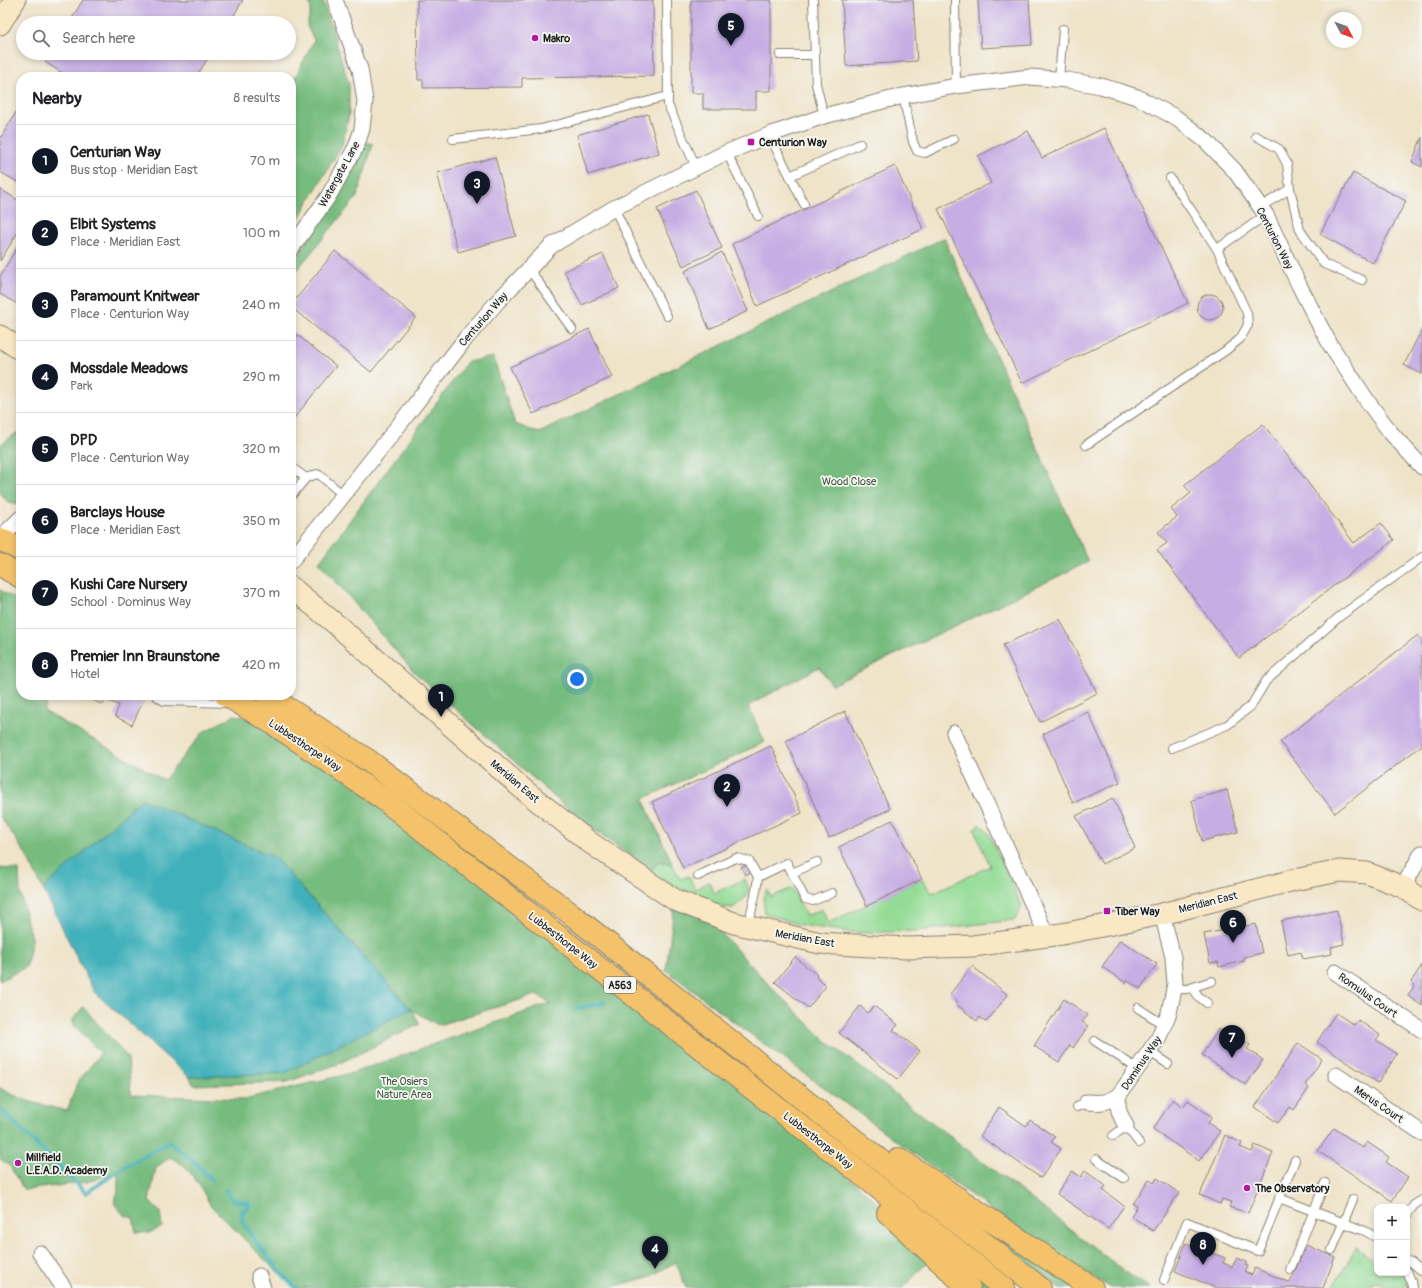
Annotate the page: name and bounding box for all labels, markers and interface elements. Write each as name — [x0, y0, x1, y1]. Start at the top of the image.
north arrow — [1326, 12, 1362, 48]
pin: 5 — [718, 13, 744, 46]
search box — [16, 16, 296, 60]
icon: search — [30, 27, 52, 49]
text: Search here — [62, 29, 135, 48]
place label: Makro — [543, 32, 570, 45]
marker: Makro — [530, 33, 540, 43]
text: Nearby — [32, 88, 81, 109]
text: 8 results — [234, 90, 280, 106]
place label: Centurion Way — [759, 136, 827, 149]
marker: Centurion Way — [746, 137, 756, 147]
street label: Watergate Lane — [316, 139, 363, 209]
text: Centurian Way — [70, 143, 161, 162]
text: 1 — [42, 153, 48, 169]
text: 70 m — [250, 153, 280, 169]
text: Bus stop · Meridian East — [70, 162, 198, 178]
pin: 3 — [464, 171, 490, 204]
street label: Centurion Way — [1253, 205, 1296, 272]
text: Elbit Systems — [70, 215, 156, 234]
text: 2 — [41, 225, 49, 241]
text: 100 m — [243, 225, 280, 241]
text: Place · Meridian East — [70, 234, 180, 250]
text: Paramount Knitwear — [70, 287, 200, 306]
street label: Centurion Way — [456, 289, 511, 349]
text: 3 — [41, 297, 49, 313]
text: 240 m — [242, 297, 280, 313]
text: Place · Centurion Way — [70, 306, 189, 322]
text: Mossdale Meadows — [70, 359, 188, 378]
text: 4 — [41, 369, 49, 385]
text: 290 m — [243, 369, 280, 385]
text: Park — [70, 378, 93, 394]
text: DPD — [70, 431, 97, 450]
text: 5 — [41, 441, 49, 457]
text: 320 m — [242, 441, 280, 457]
text: Place · Centurion Way — [70, 450, 189, 466]
park label: Wood Close — [822, 475, 877, 488]
text: Barclays House — [70, 503, 165, 522]
text: 6 — [41, 513, 49, 529]
text: 350 m — [242, 513, 280, 529]
text: Place · Meridian East — [70, 522, 180, 538]
text: Kushi Care Nursery — [70, 575, 187, 594]
text: 7 — [42, 585, 48, 601]
text: 370 m — [243, 585, 280, 601]
text: School · Dominus Way — [70, 594, 191, 610]
text: Premier Inn Braunstone — [70, 647, 220, 666]
text: 8 — [42, 657, 48, 673]
text: 420 m — [242, 657, 280, 673]
text: Hotel — [70, 666, 100, 682]
your location — [567, 669, 587, 689]
pin: 1 — [428, 684, 454, 717]
street label: Lubbesthorpe Way — [266, 716, 344, 775]
street label: Meridian East — [487, 757, 542, 806]
pin: 2 — [714, 774, 740, 807]
street label: Meridian East — [1177, 889, 1239, 916]
place label: Tiber Way — [1114, 905, 1160, 918]
marker: Tiber Way — [1102, 906, 1112, 916]
street label: Lubbesthorpe Way — [525, 909, 600, 972]
pin: 6 — [1220, 910, 1246, 943]
street label: Meridian East — [774, 927, 836, 950]
street label: Romulus Court — [1336, 970, 1400, 1021]
road number: A563 — [604, 977, 636, 993]
pin: 7 — [1219, 1025, 1245, 1058]
street label: Dominus Way — [1119, 1034, 1164, 1093]
park label: The Osiers Nature Area — [376, 1075, 432, 1101]
street label: Merus Court — [1352, 1083, 1406, 1126]
street label: Lubbesthorpe Way — [780, 1109, 855, 1172]
place label: Millfield L.E.A.D. Academy — [26, 1151, 107, 1177]
marker: Millfield L.E.A.D. Academy — [13, 1158, 23, 1168]
place label: The Observatory — [1254, 1182, 1330, 1195]
marker: The Observatory — [1242, 1183, 1252, 1193]
map controls — [1374, 1204, 1410, 1276]
button: + — [1374, 1204, 1410, 1240]
pin: 8 — [1190, 1232, 1216, 1265]
pin: 4 — [642, 1236, 668, 1269]
button: − — [1374, 1240, 1410, 1276]

